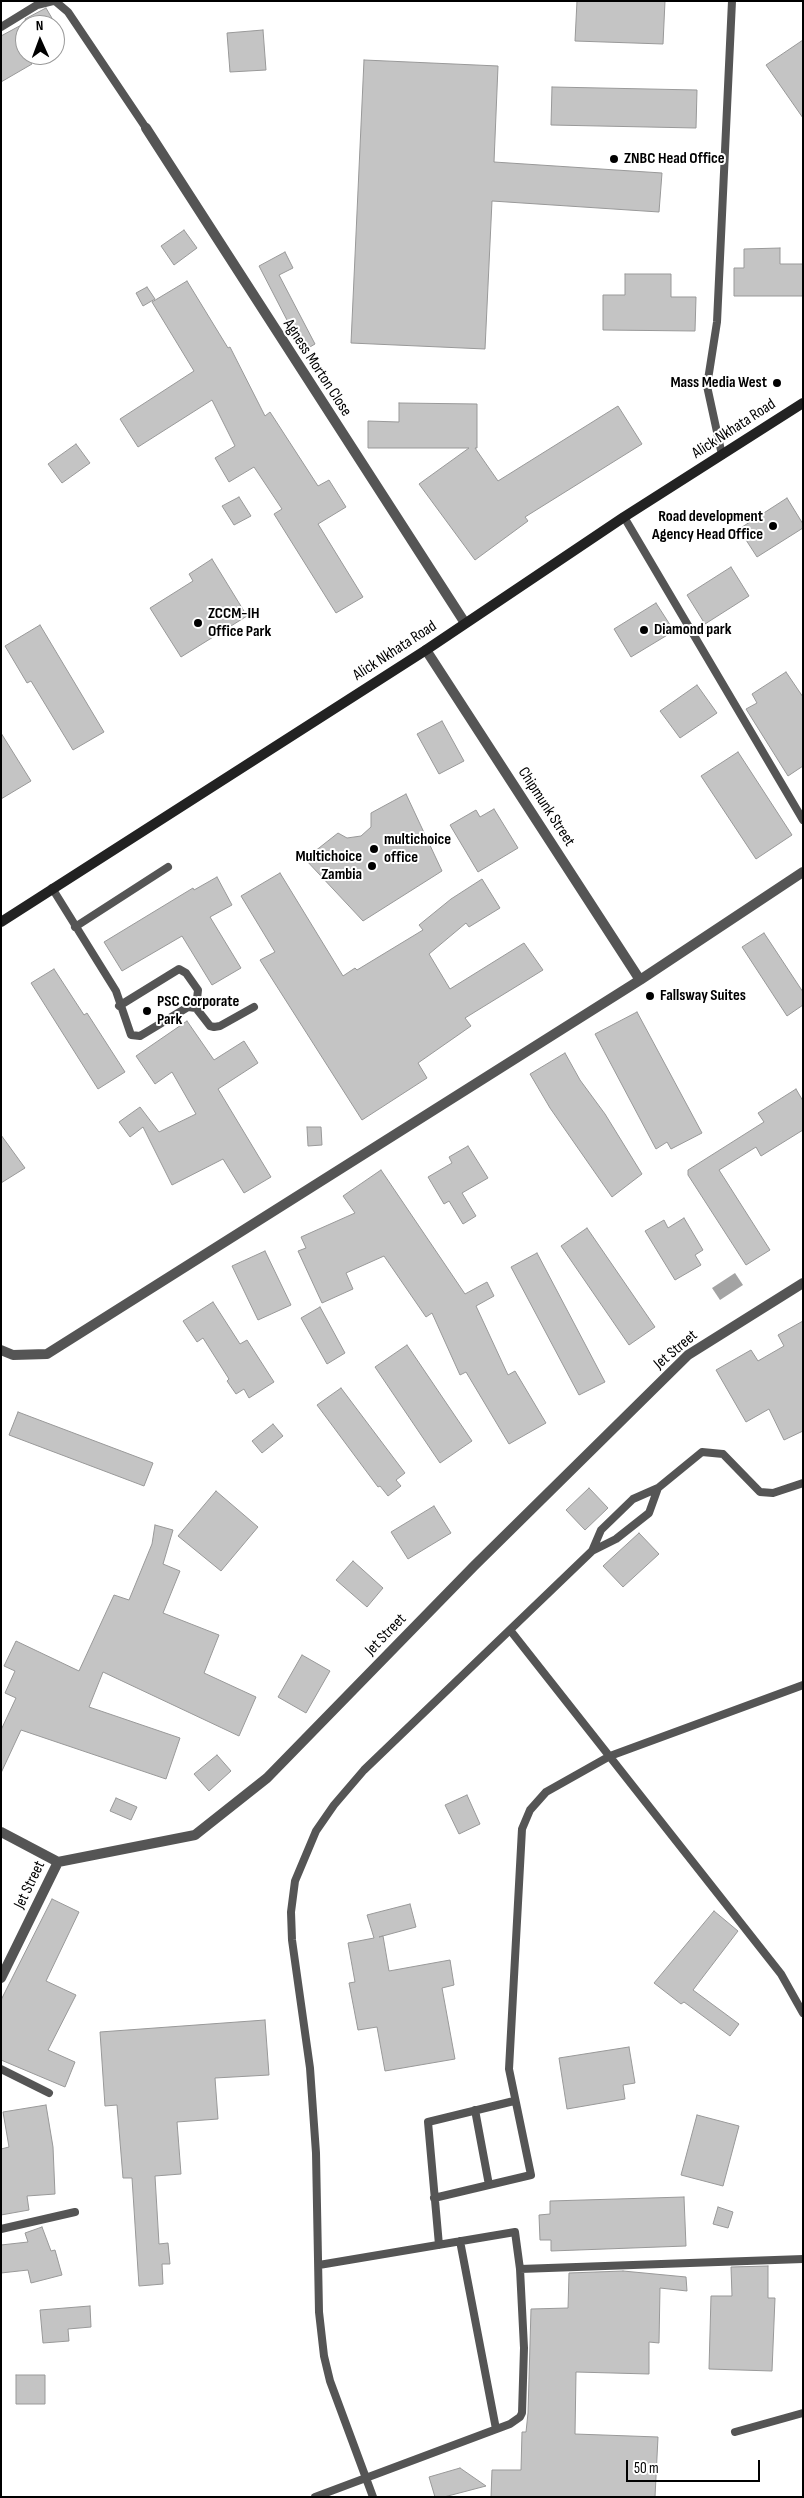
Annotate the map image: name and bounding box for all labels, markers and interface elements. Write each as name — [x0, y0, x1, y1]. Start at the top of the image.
north arrow — [15, 15, 65, 65]
text: N — [35, 17, 44, 34]
place label: ZNBC Head Office — [624, 149, 725, 169]
marker: ZNBC Head Office — [608, 153, 620, 165]
street label: Agness Morton Close — [278, 316, 356, 420]
place label: Mass Media West — [670, 373, 767, 393]
marker: Mass Media West — [771, 377, 783, 389]
street label: Alick Nkhata Road — [689, 395, 779, 463]
place label: Road development Agency Head Office — [652, 507, 763, 545]
marker: Road development Agency Head Office — [767, 520, 779, 532]
place label: ZCCM-IH Office Park — [208, 604, 271, 642]
marker: ZCCM-IH Office Park — [192, 617, 204, 629]
street label: Alick Nkhata Road — [350, 617, 440, 685]
place label: Diamond park — [654, 620, 731, 640]
marker: Diamond park — [638, 624, 650, 636]
street label: Chipmunk Street — [513, 764, 579, 850]
place label: multichoice office — [384, 830, 451, 868]
marker: multichoice office — [368, 843, 380, 855]
place label: Multichoice Zambia — [295, 847, 362, 885]
marker: Multichoice Zambia — [366, 860, 378, 872]
place label: Fallsway Suites — [660, 986, 746, 1006]
marker: Fallsway Suites — [644, 990, 656, 1002]
place label: PSC Corporate Park — [157, 992, 239, 1030]
marker: PSC Corporate Park — [141, 1005, 153, 1017]
street label: Jet Street — [650, 1326, 702, 1374]
street label: Jet Street — [361, 1610, 411, 1660]
street label: Jet Street — [10, 1858, 50, 1912]
scale bar — [629, 2450, 763, 2482]
text: 50 m — [634, 2459, 659, 2478]

